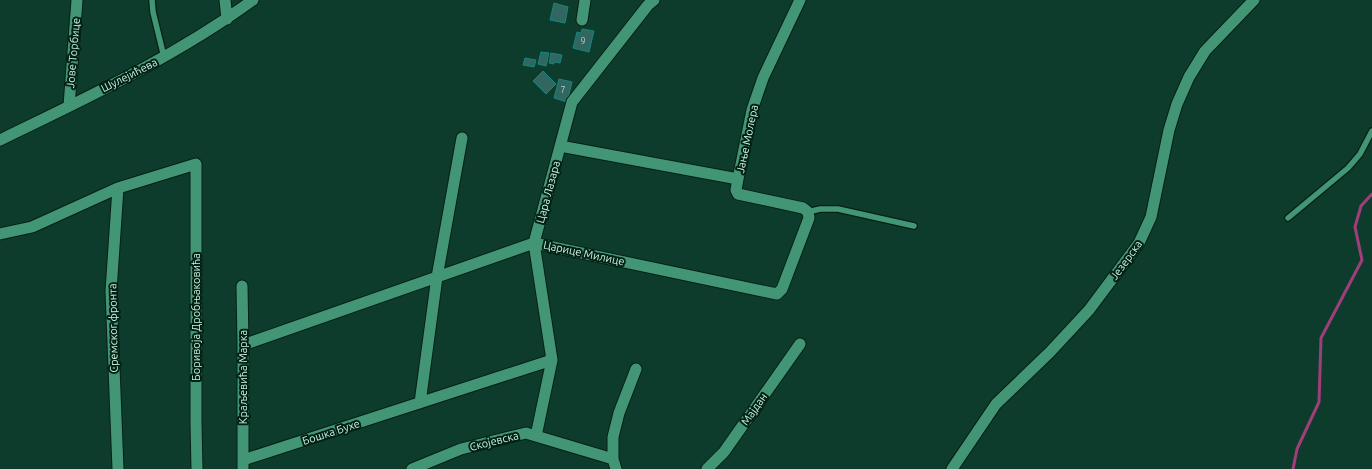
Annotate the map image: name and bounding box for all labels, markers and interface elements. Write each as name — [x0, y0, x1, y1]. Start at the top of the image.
street label: Јове Торбице — [64, 17, 82, 89]
house number: 9 — [580, 36, 586, 46]
street label: Шулејићева — [99, 56, 159, 94]
house number: 7 — [560, 85, 566, 95]
street label: Јање Молера — [734, 104, 760, 174]
street label: Цара Лазара — [534, 159, 562, 225]
street label: Језерска — [1108, 238, 1144, 282]
street label: Царице Милице — [542, 239, 626, 267]
street label: Боривоја Дробњаковића — [190, 253, 202, 381]
street label: Сремског фронта — [106, 283, 120, 373]
street label: Краљевића Марка — [237, 330, 249, 424]
street label: Мајдан — [739, 391, 769, 427]
street label: Бошка Бухе — [301, 417, 361, 447]
street label: Скојевска — [468, 429, 520, 453]

